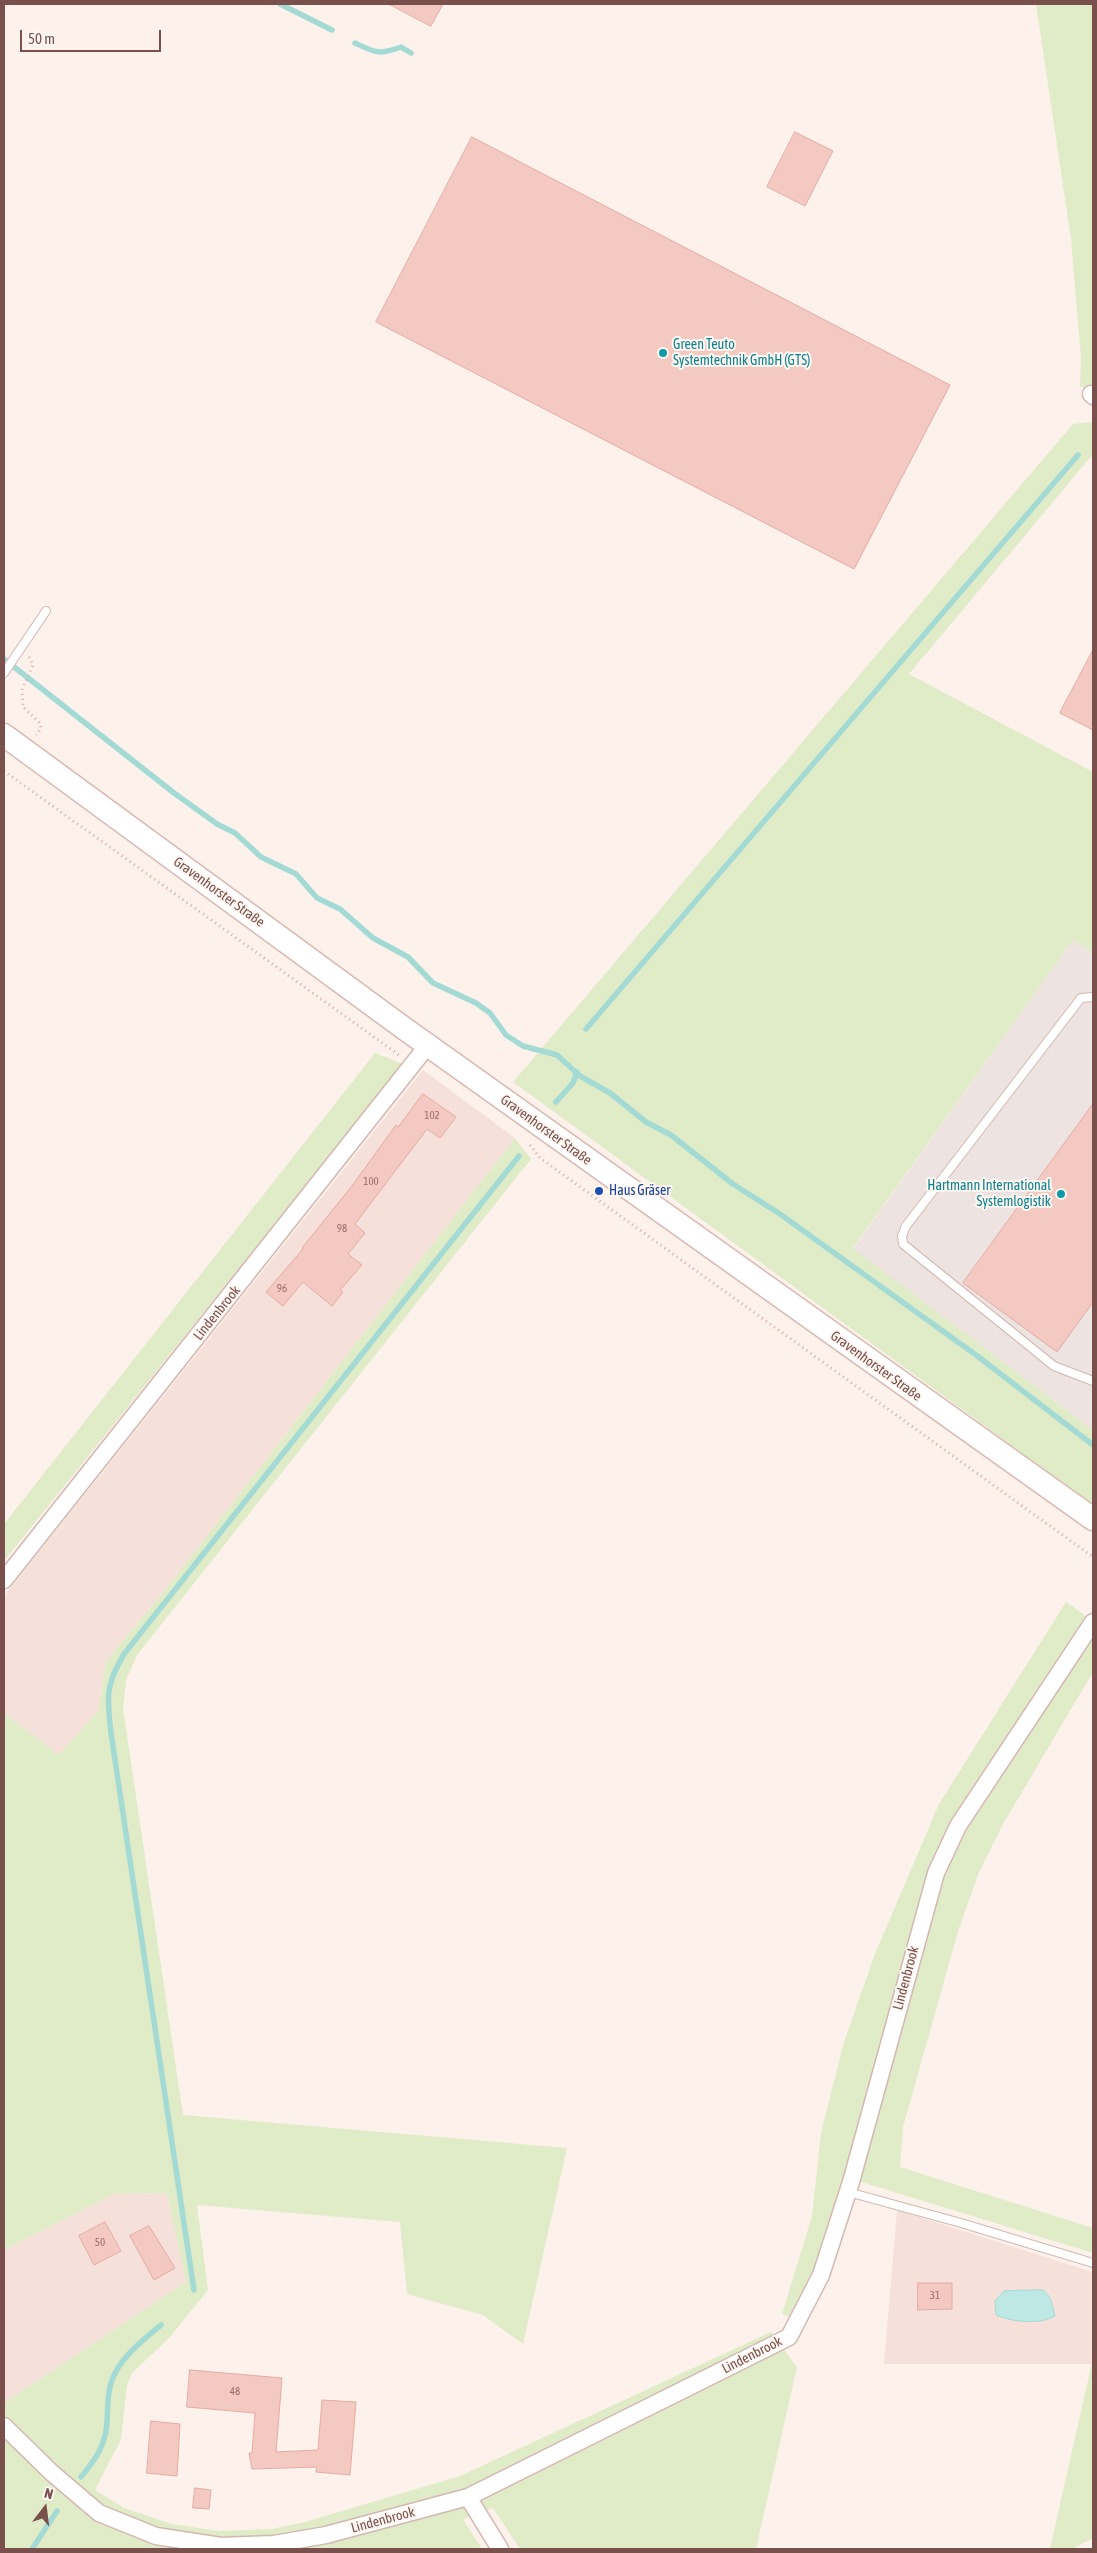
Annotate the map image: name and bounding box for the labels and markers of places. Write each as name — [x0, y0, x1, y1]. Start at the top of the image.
place label: Green Teuto Systemtechnik GmbH (GTS) — [673, 337, 810, 370]
marker: Green Teuto Systemtechnik GmbH (GTS) — [657, 347, 669, 359]
place label: Hartmann International Systemlogistik — [927, 1178, 1051, 1210]
place label: Haus Gräser — [609, 1183, 670, 1199]
marker: Haus Gräser — [593, 1185, 605, 1197]
marker: Hartmann International Systemlogistik — [1055, 1188, 1067, 1200]

